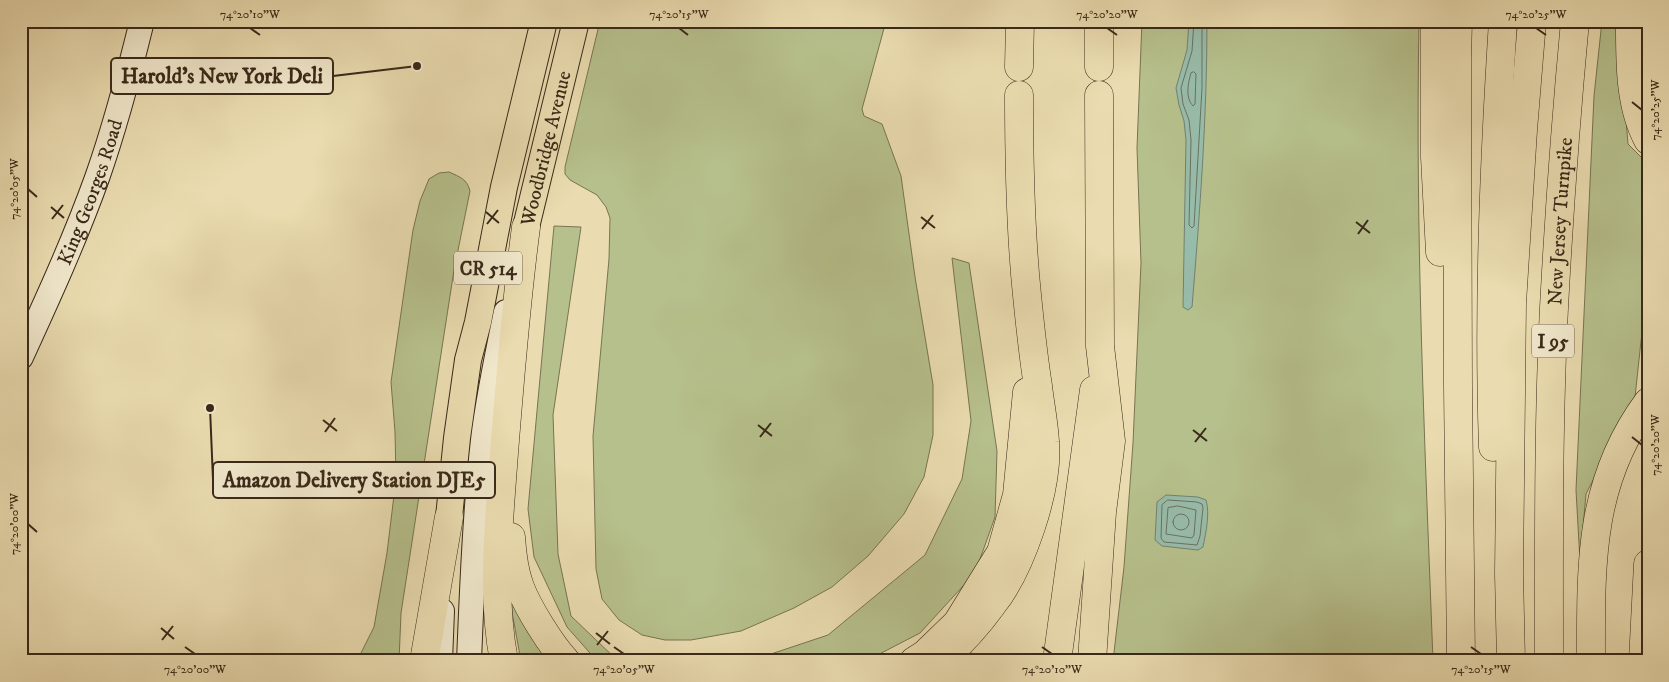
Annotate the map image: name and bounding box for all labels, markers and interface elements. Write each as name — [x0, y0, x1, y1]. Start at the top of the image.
text: 74°20'10"W — [220, 7, 281, 22]
text: 74°20'15"W — [649, 7, 710, 22]
text: 74°20'20"W — [1076, 7, 1139, 22]
text: 74°20'25"W — [1505, 7, 1568, 22]
callout: Harold's New York Deli — [111, 58, 333, 94]
text: Harold's New York Deli — [121, 64, 324, 90]
street label: Woodbridge Avenue — [515, 69, 577, 230]
text: 74°20'25"W — [1648, 78, 1663, 141]
street label: King Georges Road — [53, 117, 129, 269]
street label: New Jersey Turnpike — [1543, 137, 1579, 306]
text: 74°20'05"W — [7, 157, 22, 220]
road number: CR 514 — [454, 252, 522, 284]
road number: I 95 — [1532, 324, 1574, 358]
text: 74°20'20"W — [1648, 413, 1663, 476]
callout: Amazon Delivery Station DJE5 — [213, 462, 495, 498]
text: Amazon Delivery Station DJE5 — [222, 468, 486, 494]
text: 74°20'00"W — [7, 492, 22, 555]
text: 74°20'00"W — [164, 662, 227, 677]
text: 74°20'05"W — [593, 662, 656, 677]
text: 74°20'10"W — [1022, 662, 1083, 677]
text: 74°20'15"W — [1451, 662, 1512, 677]

